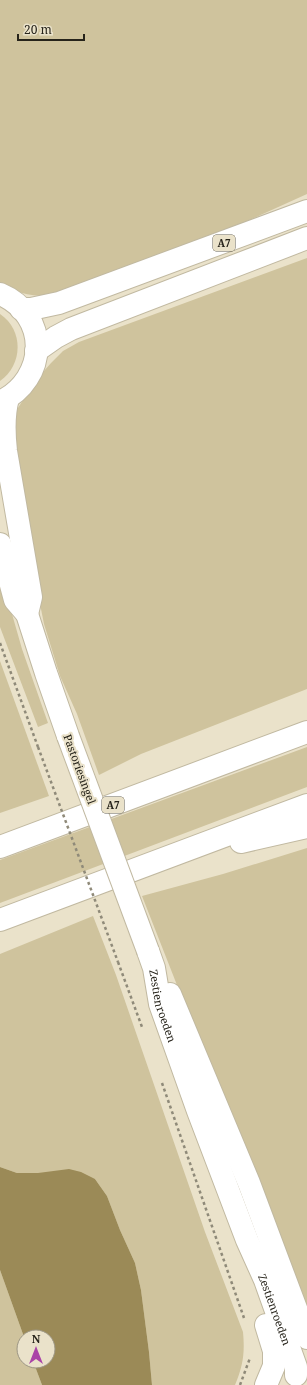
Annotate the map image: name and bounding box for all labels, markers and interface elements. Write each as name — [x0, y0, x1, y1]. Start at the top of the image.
scale bar — [18, 16, 84, 42]
text: 20 m — [24, 21, 52, 38]
road number: A7 — [213, 235, 235, 251]
street label: Pastoriesingel — [60, 732, 100, 807]
road number: A7 — [102, 797, 124, 813]
street label: Zestienroeden — [147, 968, 180, 1044]
street label: Zestienroeden — [256, 1271, 295, 1347]
north arrow — [16, 1329, 56, 1369]
text: N — [32, 1331, 41, 1346]

